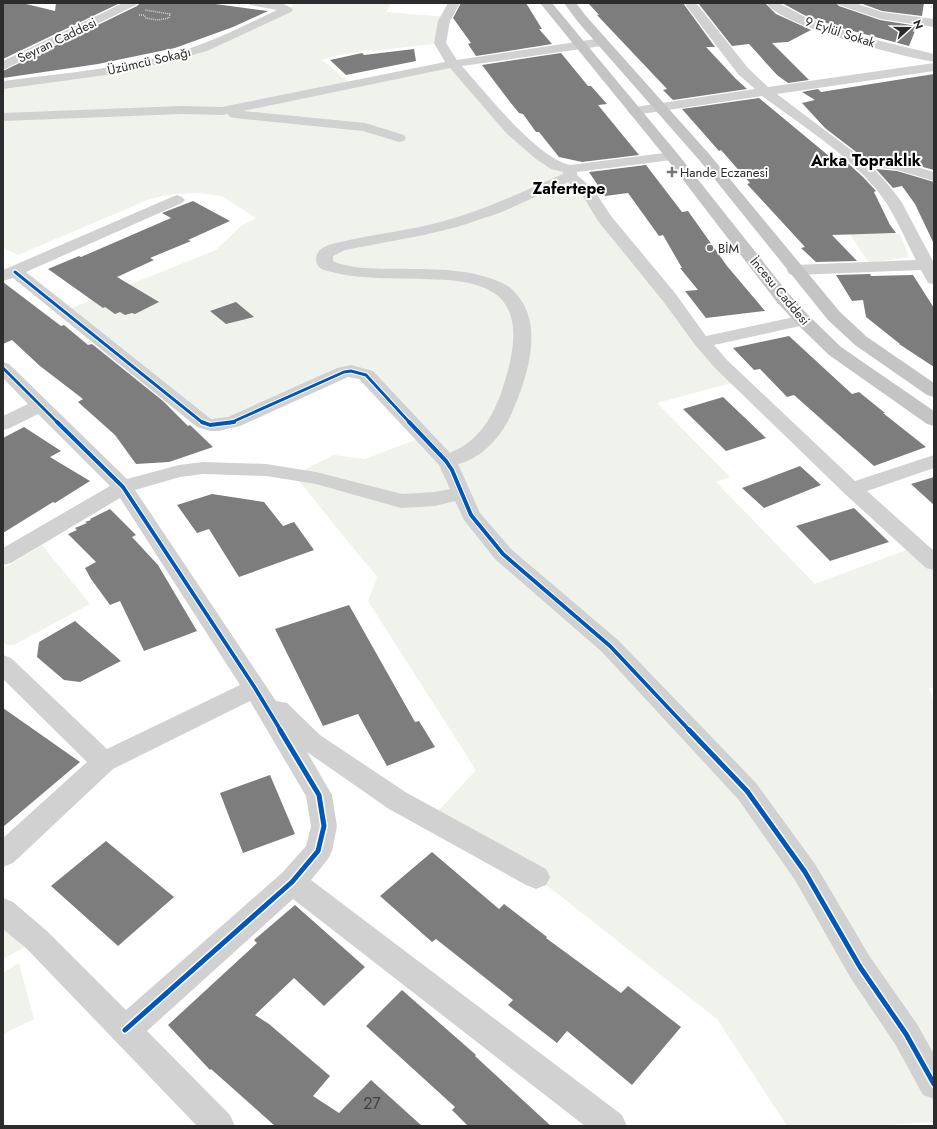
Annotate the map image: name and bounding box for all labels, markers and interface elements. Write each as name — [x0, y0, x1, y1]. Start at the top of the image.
north arrow — [889, 8, 929, 48]
street label: 9 Eylül Sokak — [802, 12, 878, 52]
street label: Seyran Caddesi — [14, 13, 100, 67]
text: N — [909, 17, 927, 31]
street label: Üzümcü Sokağı — [105, 42, 193, 80]
district label: Arka Topraklık — [810, 149, 922, 172]
place label: Hande Eczanesi — [680, 163, 768, 182]
marker: Hande Eczanesi — [667, 167, 677, 177]
district label: Zafertepe — [532, 177, 606, 200]
place label: BİM — [718, 239, 739, 258]
marker: BİM — [705, 243, 715, 253]
street label: İncesu Caddesi — [746, 253, 814, 329]
house number: 27 — [363, 1092, 381, 1115]

